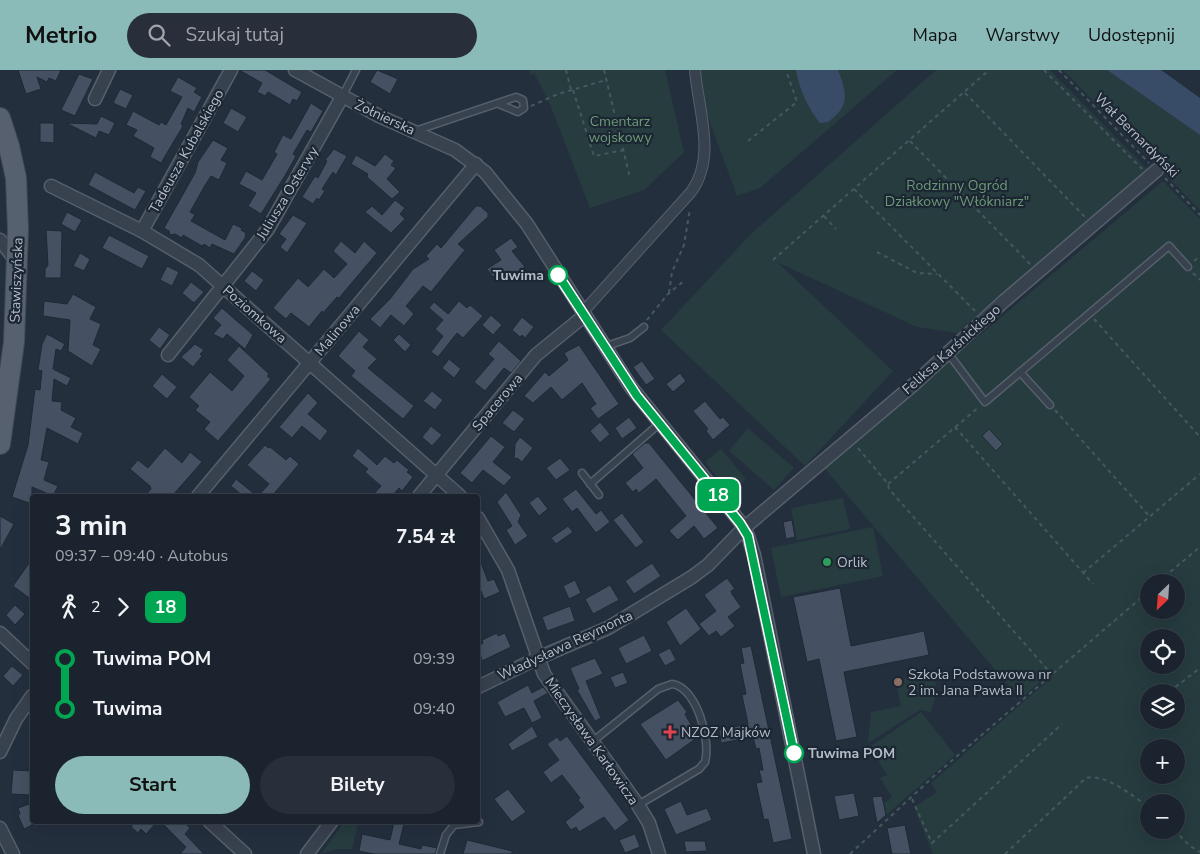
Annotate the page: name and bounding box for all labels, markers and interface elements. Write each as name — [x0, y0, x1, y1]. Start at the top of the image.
search box — [127, 13, 477, 58]
text: Metrio — [25, 19, 97, 51]
icon: search — [145, 21, 173, 49]
text: Szukaj tutaj — [185, 22, 284, 48]
text: Mapa — [913, 23, 957, 47]
text: Warstwy — [985, 23, 1060, 47]
text: Udostępnij — [1088, 23, 1175, 47]
street label: Tadeusza Kubalskiego — [144, 86, 229, 217]
street label: Wał Bernardyński — [1090, 89, 1183, 182]
street label: Żołnierska — [351, 95, 418, 140]
park label: Cmentarz wojskowy — [588, 112, 652, 147]
street label: Juliusza Osterwy — [251, 142, 323, 244]
park label: Rodzinny Ogród Działkowy "Włókniarz" — [885, 176, 1029, 211]
street label: Stawiszyńska — [6, 237, 27, 323]
marker: Tuwima — [548, 265, 568, 285]
place label: Tuwima — [493, 266, 544, 285]
street label: Poziomkowa — [219, 281, 291, 348]
street label: Feliksa Karśnickiego — [898, 300, 1005, 399]
street label: Malinowa — [310, 301, 364, 360]
street label: Spacerowa — [468, 370, 527, 435]
line badge: 18 — [696, 479, 740, 511]
text: 18 — [707, 483, 729, 507]
text: 3 min — [55, 507, 127, 545]
text: 7.54 zł — [396, 524, 455, 550]
text: 09:37 – 09:40 · Autobus — [55, 545, 228, 567]
place label: Orlik — [837, 553, 868, 572]
marker: Orlik — [821, 556, 833, 568]
north arrow — [1140, 574, 1185, 619]
map controls — [1140, 574, 1185, 839]
icon: walk — [55, 593, 83, 621]
icon: forward — [109, 593, 137, 621]
text: 18 — [155, 595, 176, 619]
text: 2 — [91, 596, 101, 618]
street label: Władysława Reymonta — [495, 606, 636, 685]
button: locate — [1140, 629, 1185, 674]
text: Tuwima POM — [93, 646, 211, 672]
text: 09:39 — [413, 648, 455, 670]
place label: Szkoła Podstawowa nr 2 im. Jana Pawła II — [908, 665, 1051, 700]
street label: Mieczysława Karłowicza — [540, 674, 643, 809]
marker: Szkoła Podstawowa nr 2 im. Jana Pawła II — [892, 676, 904, 688]
button: layers — [1140, 684, 1185, 729]
text: Tuwima — [93, 696, 162, 722]
text: 09:40 — [413, 698, 455, 720]
place label: NZOZ Majków — [681, 723, 771, 742]
marker: NZOZ Majków — [663, 725, 677, 739]
button: + — [1140, 739, 1185, 784]
marker: Tuwima POM — [784, 743, 804, 763]
place label: Tuwima POM — [808, 744, 895, 763]
button: Start — [55, 756, 250, 814]
button: Bilety — [260, 756, 455, 814]
button: − — [1140, 794, 1185, 839]

